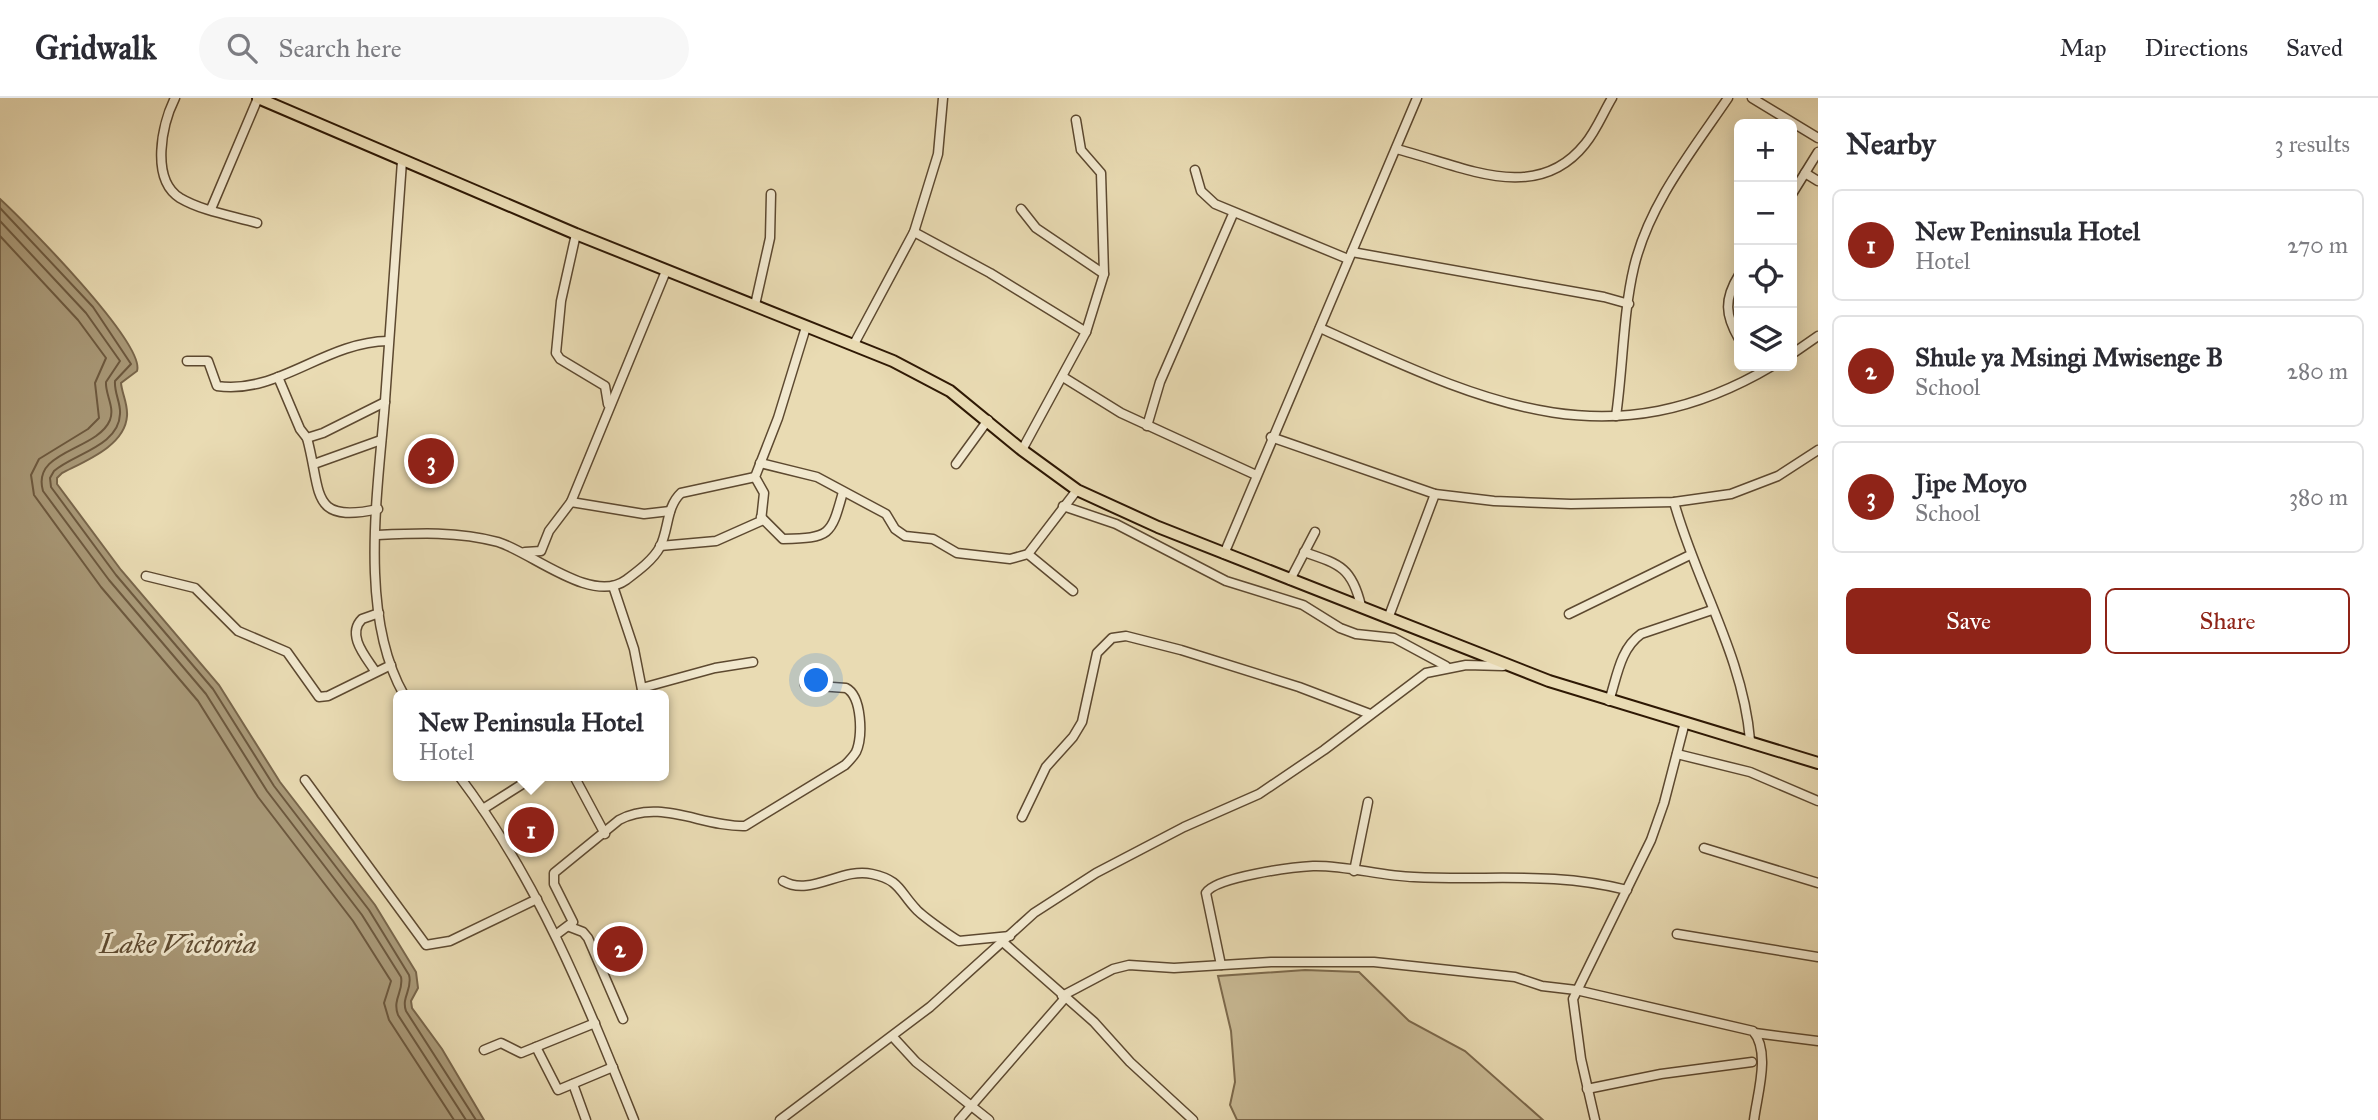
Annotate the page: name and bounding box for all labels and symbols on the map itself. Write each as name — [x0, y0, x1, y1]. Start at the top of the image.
pin: 3 — [408, 435, 454, 487]
your location — [799, 663, 833, 697]
pin: 1 — [508, 804, 554, 856]
pin: 2 — [597, 923, 643, 975]
water label: Lake Victoria — [97, 926, 257, 961]

